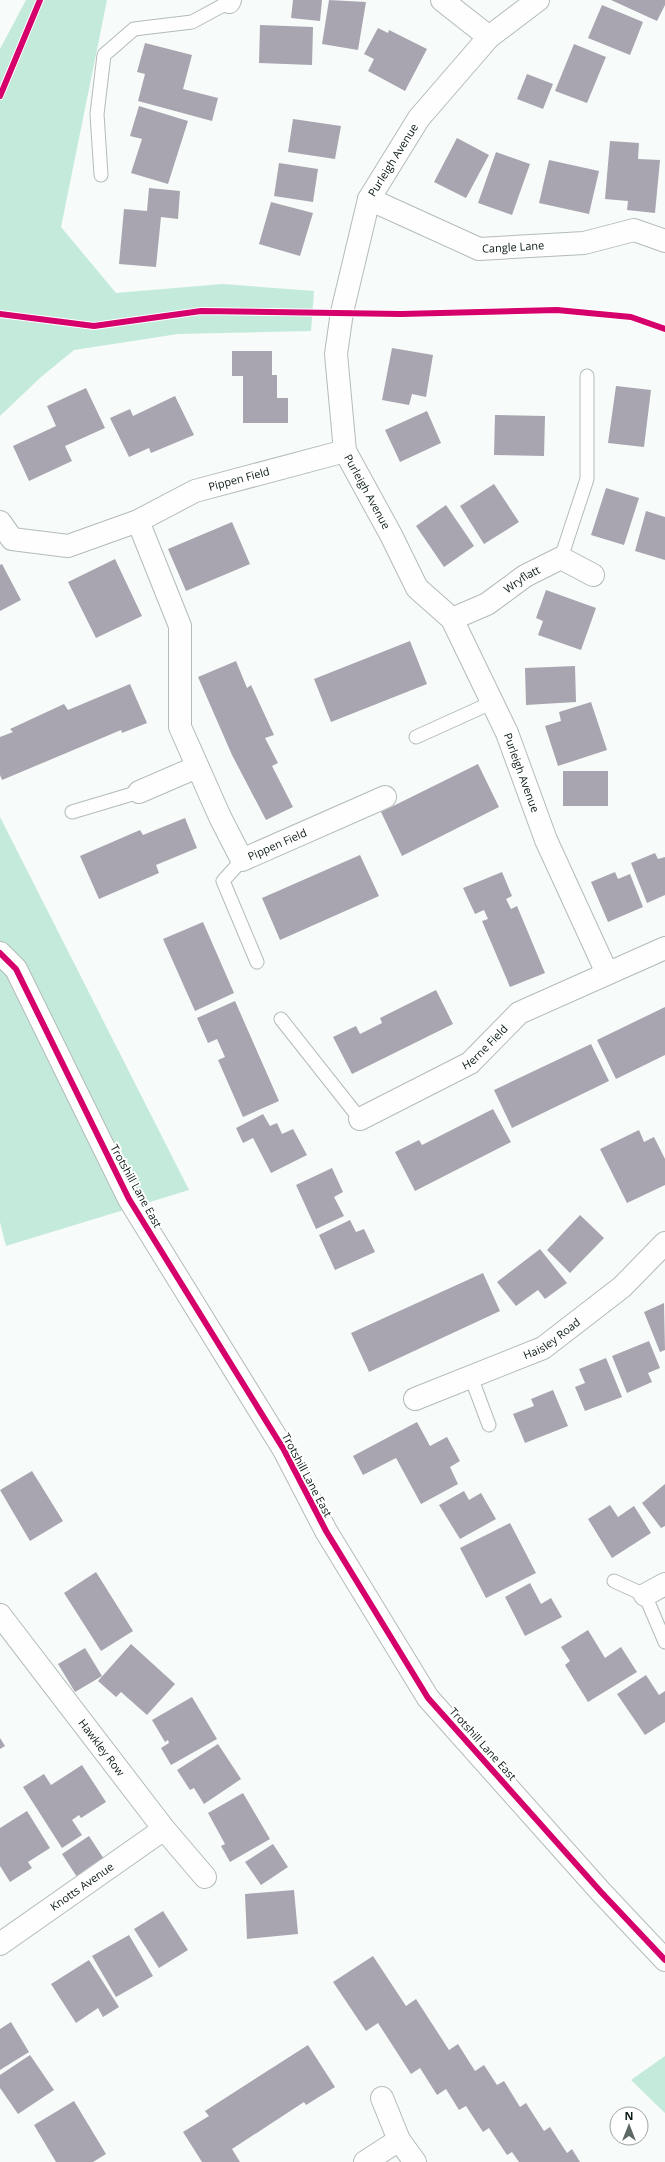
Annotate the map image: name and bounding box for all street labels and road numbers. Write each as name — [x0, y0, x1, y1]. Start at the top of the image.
street label: Purleigh Avenue — [364, 120, 421, 199]
street label: Cangle Lane — [481, 237, 545, 256]
street label: Purleigh Avenue — [341, 451, 394, 532]
street label: Pippen Field — [207, 463, 271, 494]
street label: Wryflatt — [500, 562, 543, 596]
street label: Purleigh Avenue — [501, 731, 543, 814]
street label: Pippen Field — [245, 825, 309, 864]
street label: Herne Field — [459, 1021, 511, 1073]
street label: Trotshill Lane East — [107, 1141, 166, 1230]
street label: Haisley Road — [521, 1314, 583, 1362]
street label: Trotshill Lane East — [279, 1430, 336, 1520]
street label: Trotshill Lane East — [447, 1704, 520, 1783]
street label: Hawkley Row — [75, 1716, 129, 1779]
street label: Knotts Avenue — [47, 1859, 116, 1914]

